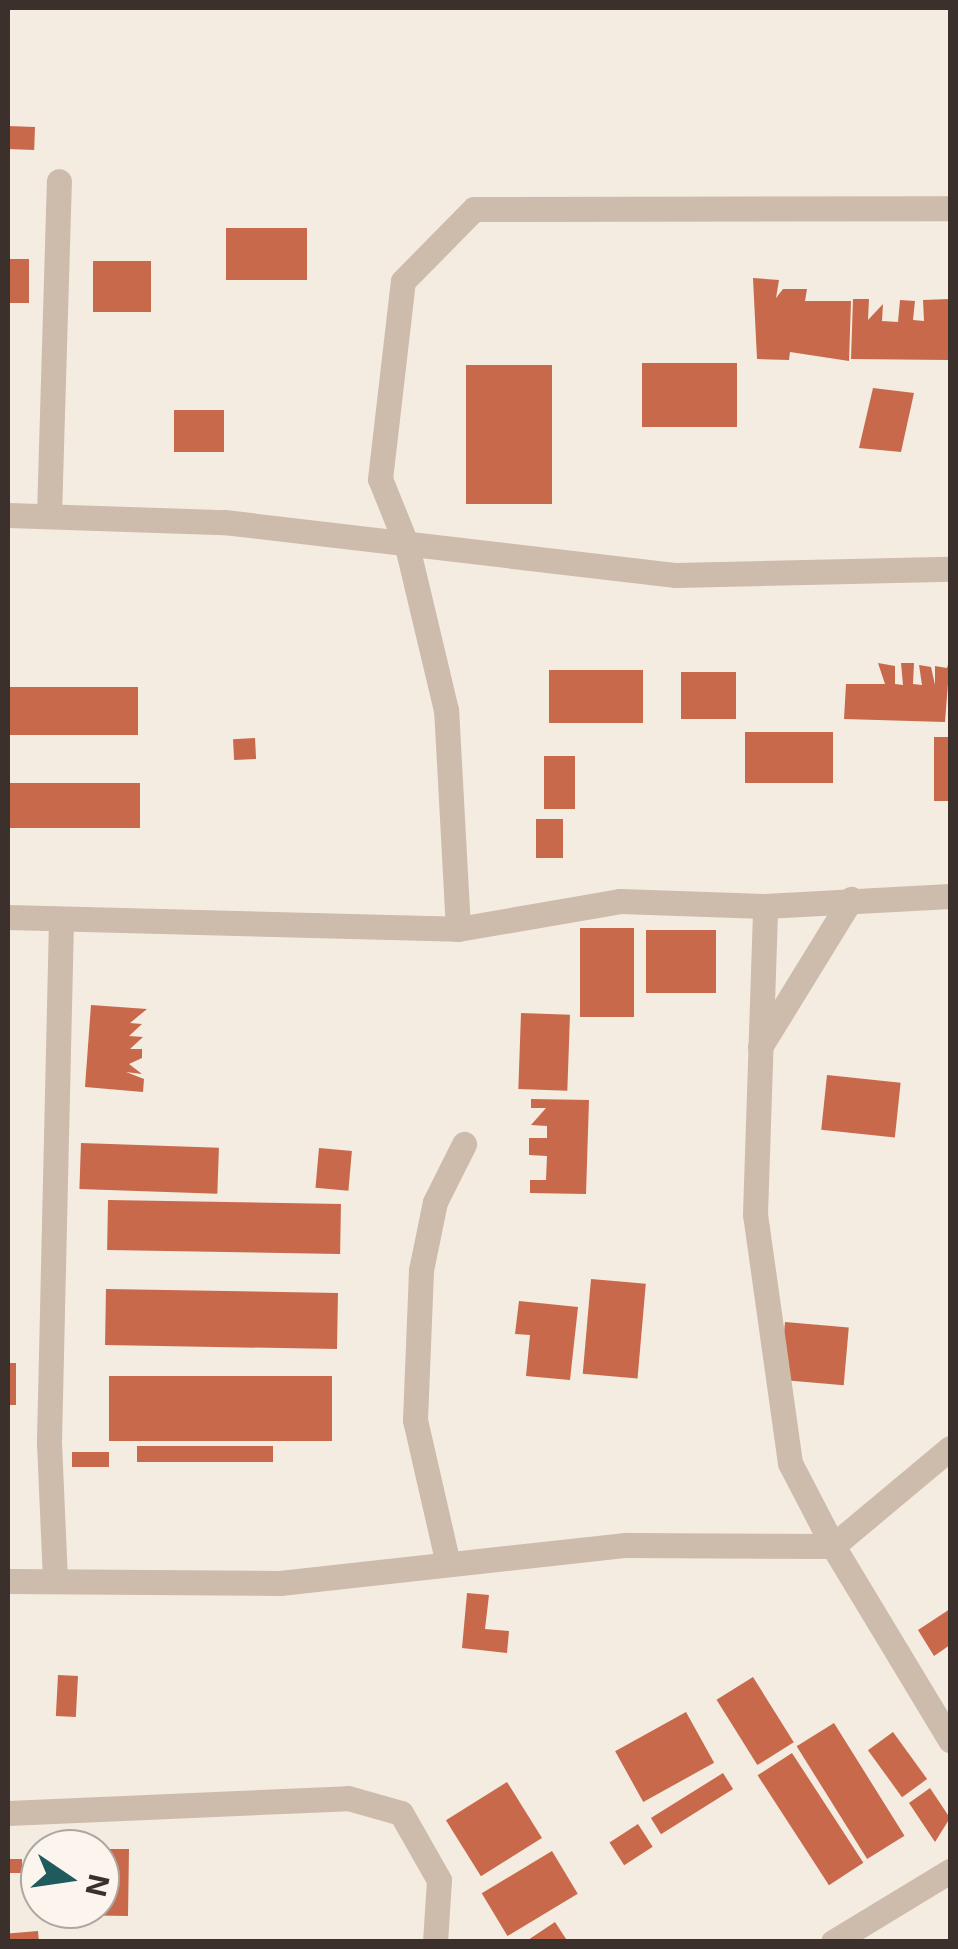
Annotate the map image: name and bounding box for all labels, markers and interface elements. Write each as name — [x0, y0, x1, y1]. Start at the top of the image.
north arrow — [20, 1829, 120, 1929]
text: N — [78, 1871, 116, 1900]

